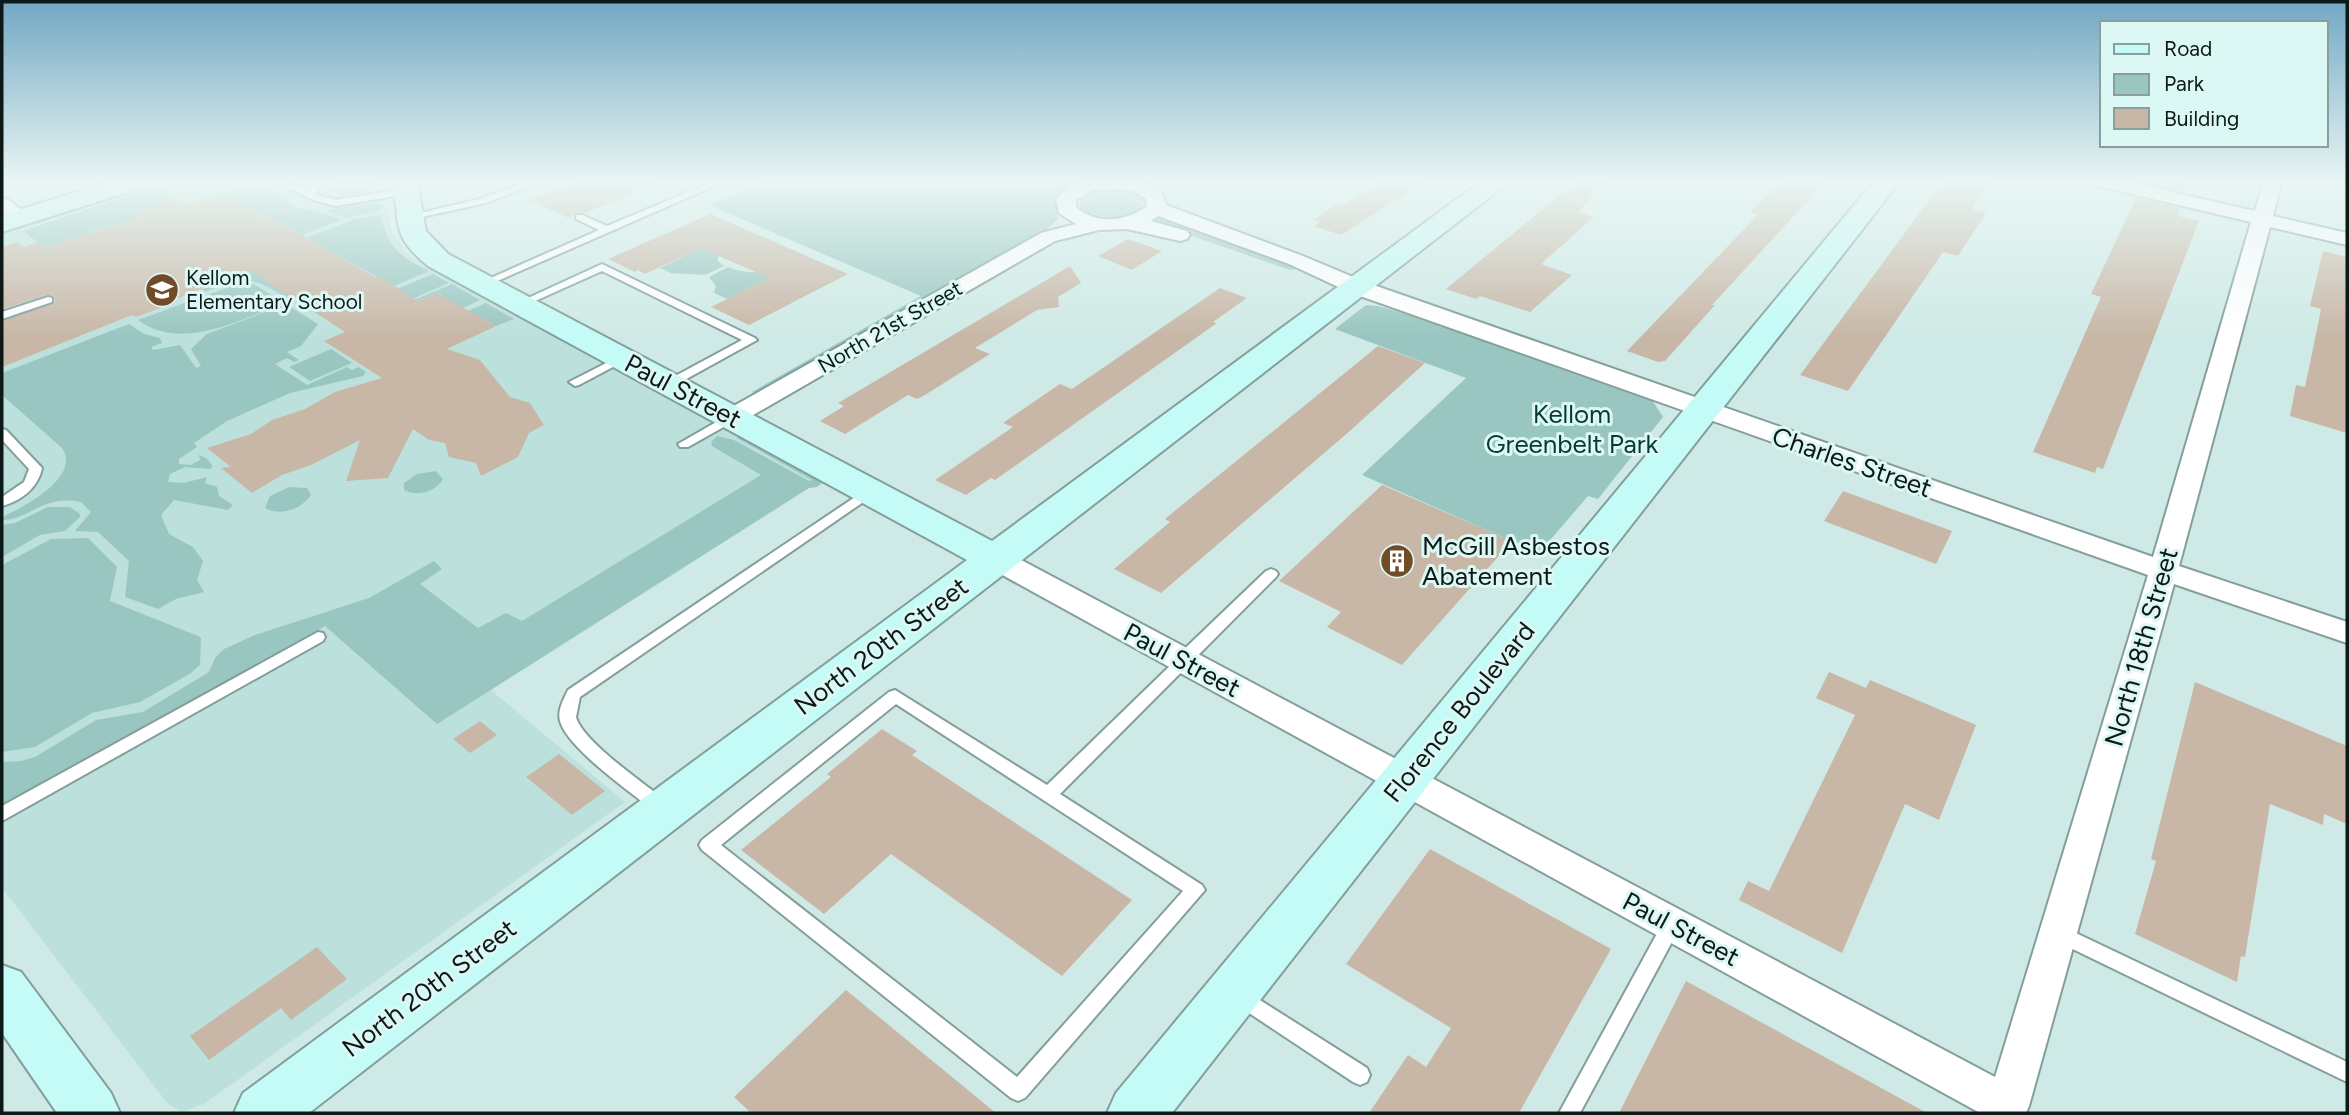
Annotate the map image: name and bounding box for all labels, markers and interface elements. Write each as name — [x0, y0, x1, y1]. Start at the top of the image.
legend — [2100, 21, 2328, 147]
text: Road — [2164, 36, 2212, 61]
text: Park — [2164, 71, 2205, 96]
text: Building — [2164, 106, 2239, 131]
place label: Kellom Elementary School — [186, 265, 362, 314]
school or university icon: Kellom Elementary School — [143, 271, 181, 309]
street label: North 21st Street — [813, 275, 966, 378]
street label: Paul Street — [619, 347, 747, 435]
park label: Kellom Greenbelt Park — [1486, 398, 1659, 460]
street label: Charles Street — [1768, 420, 1936, 504]
place label: McGill Asbestos Abatement — [1422, 530, 1610, 592]
building icon: McGill Asbestos Abatement — [1378, 542, 1416, 580]
street label: North 18th Street — [2097, 544, 2185, 750]
street label: North 20th Street — [788, 570, 974, 722]
street label: Florence Boulevard — [1377, 615, 1541, 809]
street label: Paul Street — [1118, 616, 1246, 704]
street label: Paul Street — [1617, 885, 1745, 973]
street label: North 20th Street — [336, 912, 522, 1064]

